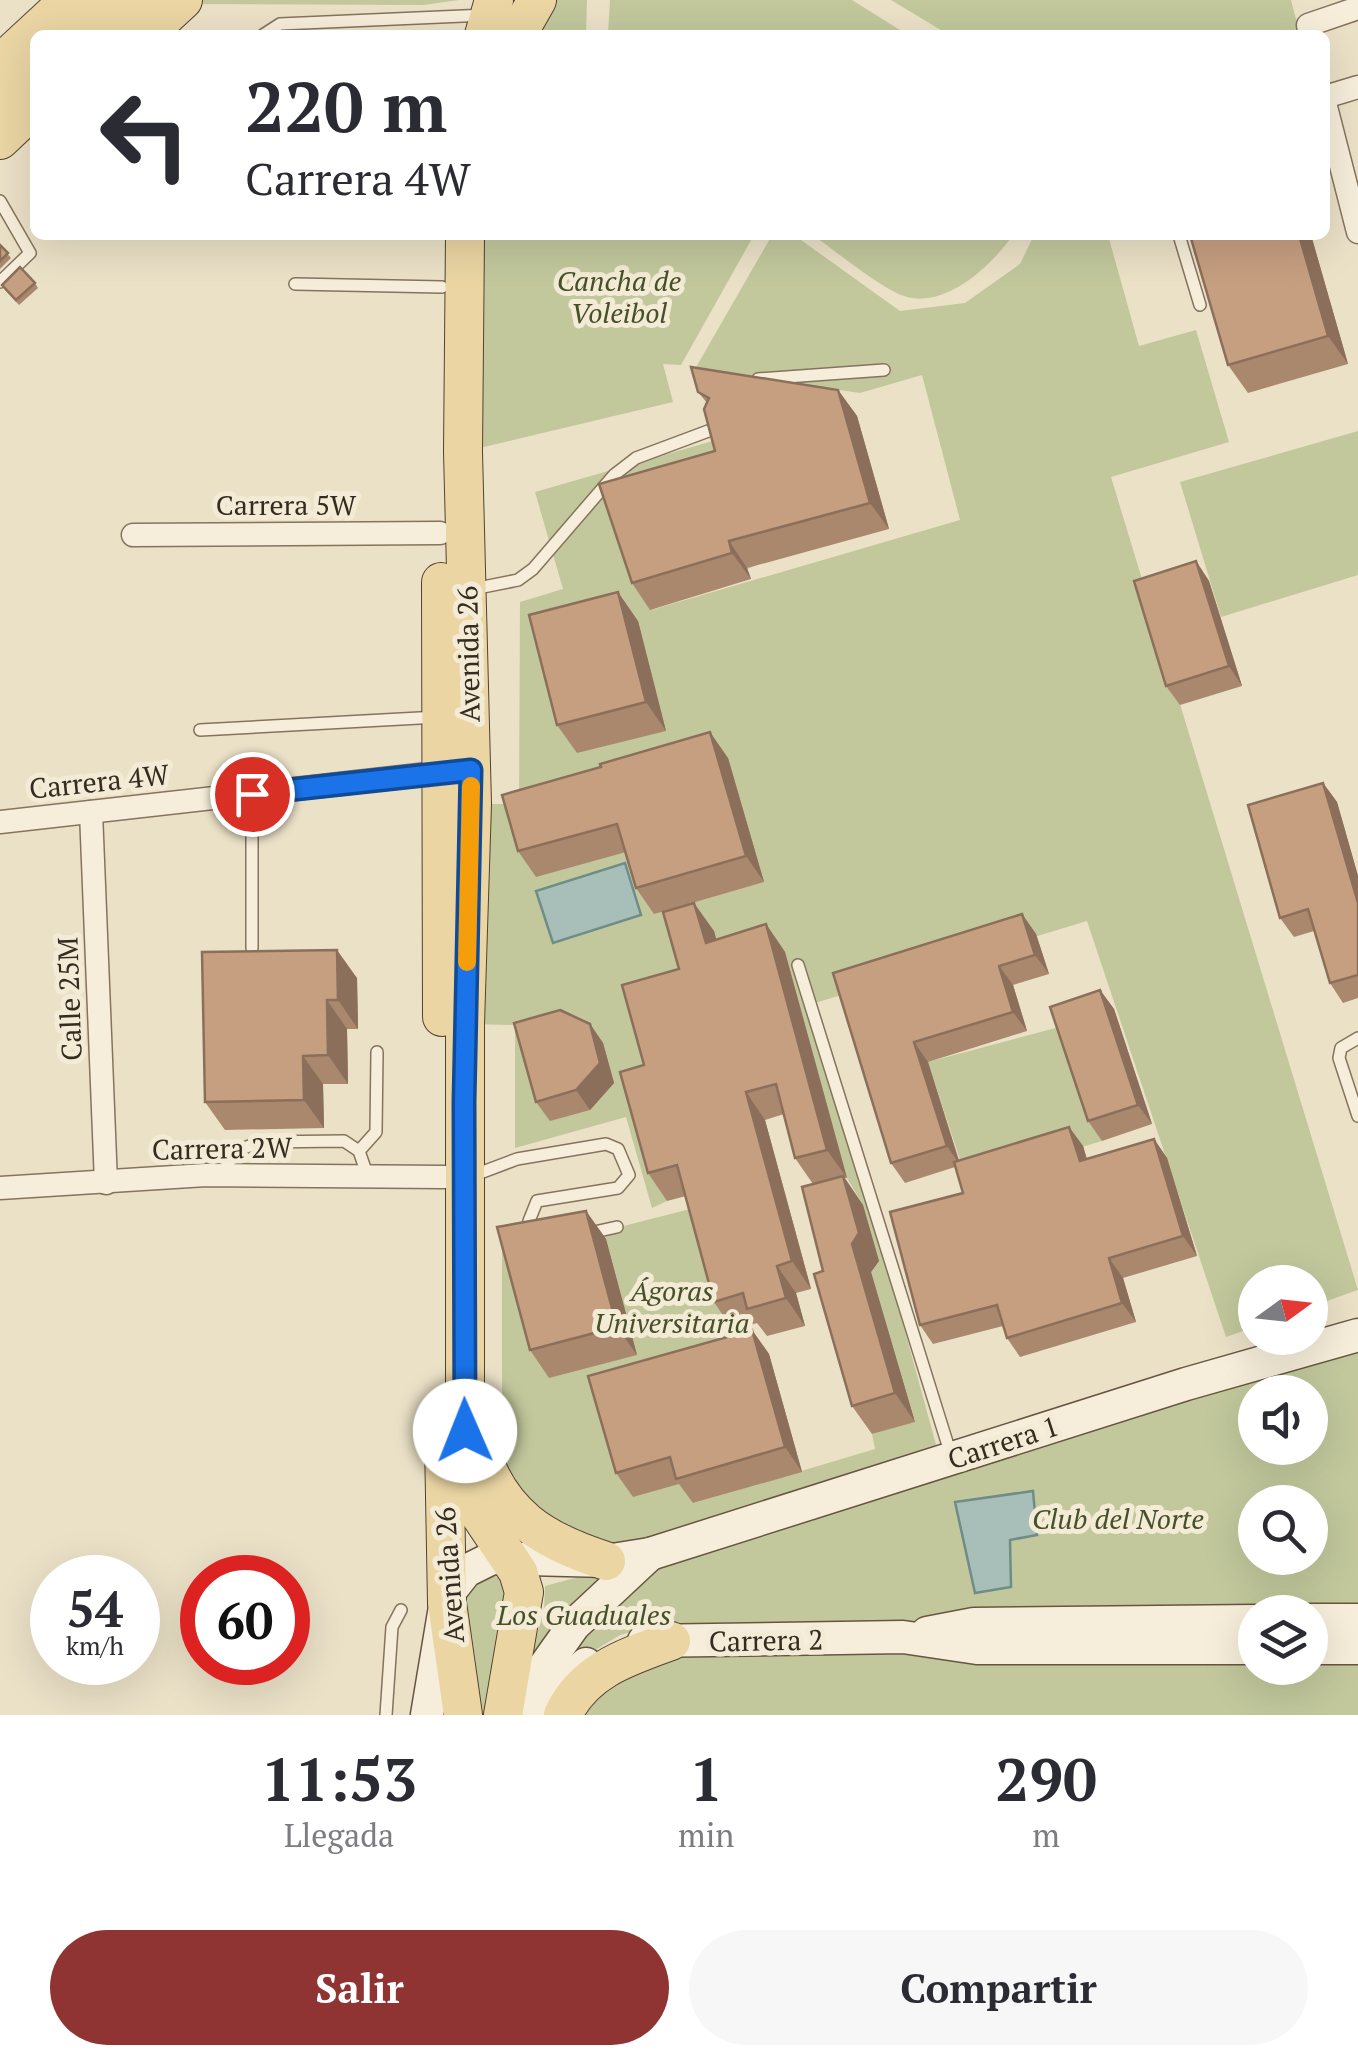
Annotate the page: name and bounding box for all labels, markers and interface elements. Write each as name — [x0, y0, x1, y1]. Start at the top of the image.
text: 220 m — [245, 59, 447, 152]
icon: left — [80, 70, 210, 200]
text: Carrera 4W — [245, 148, 471, 208]
park label: Cancha de Voleibol — [557, 262, 681, 331]
street label: Carrera 5W — [216, 486, 357, 523]
street label: Avenida 26 — [448, 585, 488, 722]
pin — [210, 752, 295, 837]
street label: Carrera 4W — [27, 755, 172, 807]
icon: arrive — [225, 767, 280, 822]
street label: Calle 25M — [48, 936, 90, 1062]
street label: Carrera 2W — [151, 1128, 293, 1168]
north arrow — [1238, 1265, 1328, 1355]
map controls — [1238, 1265, 1328, 1685]
park label: Ágoras Universitaria — [595, 1272, 749, 1341]
button: sound — [1238, 1375, 1328, 1465]
position arrow — [413, 1379, 517, 1483]
street label: Carrera 1 — [943, 1407, 1063, 1477]
button: search — [1238, 1485, 1328, 1575]
park label: Club del Norte — [1032, 1500, 1204, 1537]
street label: Avenida 26 — [426, 1506, 472, 1644]
speed limit sign: 60 — [180, 1555, 310, 1685]
text: 54 — [67, 1575, 123, 1641]
button: layers — [1238, 1595, 1328, 1685]
park label: Los Guaduales — [496, 1596, 671, 1633]
street label: Carrera 2 — [708, 1621, 824, 1659]
text: km/h — [66, 1629, 124, 1662]
text: 11:53 — [261, 1739, 417, 1818]
text: 1 — [689, 1739, 723, 1818]
text: 290 — [995, 1739, 1097, 1818]
text: Llegada — [284, 1814, 394, 1856]
text: min — [678, 1814, 734, 1856]
text: m — [1032, 1814, 1060, 1856]
button: Salir — [50, 1930, 669, 2045]
button: Compartir — [689, 1930, 1308, 2045]

